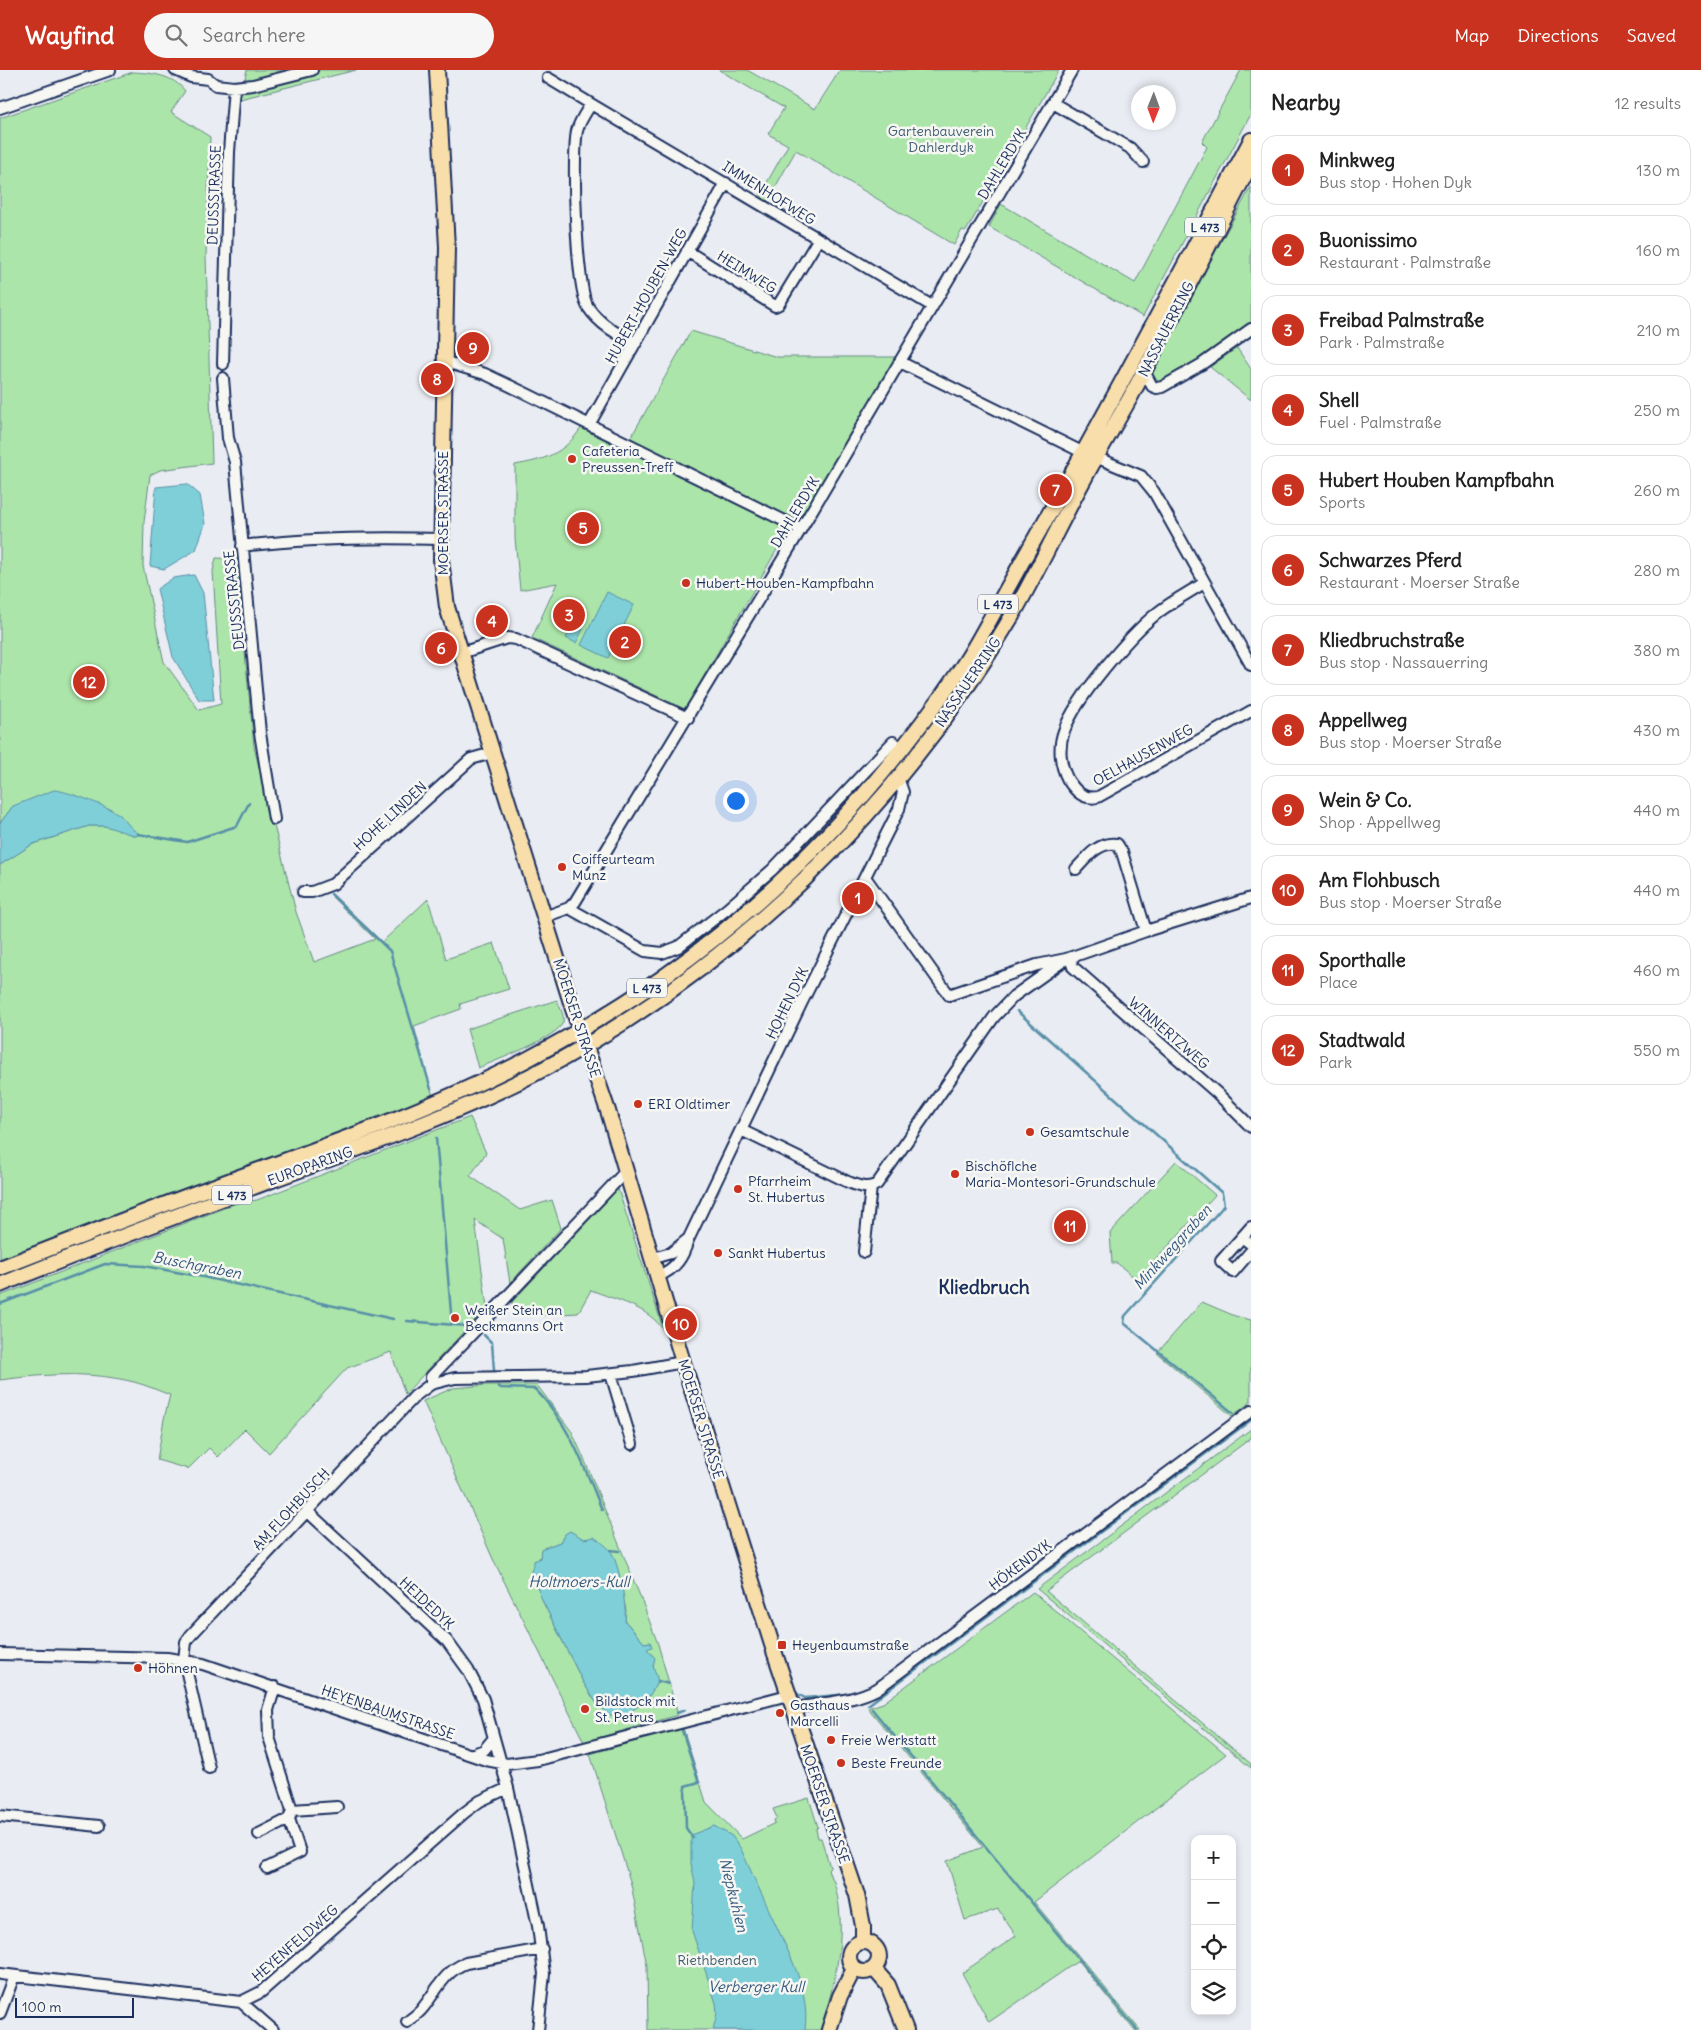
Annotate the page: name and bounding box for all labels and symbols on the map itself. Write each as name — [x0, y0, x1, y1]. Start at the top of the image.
north arrow — [1131, 85, 1176, 130]
park label: Gartenbauverein Dahlerdyk — [888, 122, 994, 156]
street label: DAHLERDYK — [974, 125, 1030, 203]
street label: DEUSSSTRASSE — [203, 145, 225, 245]
street label: IMMENHOFWEG — [719, 157, 819, 229]
road number: L 473 — [1185, 218, 1225, 236]
street label: HUBERT-HOUBEN-WEG — [601, 225, 691, 367]
street label: HEIMWEG — [714, 247, 780, 297]
street label: NASSAUERRING — [1134, 278, 1198, 380]
pin: 9 — [457, 329, 489, 367]
pin: 8 — [421, 360, 453, 398]
place label: Cafeteria Preussen-Treff — [582, 442, 674, 476]
street label: MOERSER STRASSE — [434, 451, 452, 575]
marker: Cafeteria Preussen-Treff — [566, 453, 578, 465]
pin: 7 — [1040, 471, 1072, 509]
street label: DAHLERDYK — [767, 473, 823, 551]
pin: 5 — [567, 509, 599, 547]
street label: DEUSSSTRASSE — [220, 549, 248, 651]
place label: Hubert-Houben-Kampfbahn — [696, 574, 874, 592]
marker: Hubert-Houben-Kampfbahn — [680, 577, 692, 589]
road number: L 473 — [978, 594, 1018, 614]
pin: 3 — [553, 596, 585, 634]
pin: 4 — [476, 602, 508, 640]
pin: 2 — [609, 623, 641, 661]
pin: 6 — [425, 629, 457, 667]
street label: NASSAUERRING — [931, 634, 1005, 730]
pin: 12 — [73, 663, 105, 701]
street label: OELHAUSENWEG — [1090, 720, 1196, 790]
street label: HOHE LINDEN — [350, 777, 430, 855]
your location — [723, 788, 749, 814]
place label: Coiffeurteam Munz — [572, 850, 655, 884]
marker: Coiffeurteam Munz — [556, 861, 568, 873]
pin: 1 — [842, 879, 874, 917]
street label: MOERSER STRASSE — [549, 956, 605, 1080]
street label: HOHEN DYK — [762, 964, 812, 1042]
road number: L 473 — [627, 978, 667, 998]
street label: WINNERTZWEG — [1125, 993, 1213, 1073]
place label: ERI Oldtimer — [648, 1095, 730, 1113]
marker: ERI Oldtimer — [632, 1098, 644, 1110]
place label: Gesamtschule — [1040, 1123, 1129, 1141]
marker: Gesamtschule — [1024, 1126, 1036, 1138]
street label: EUROPARING — [265, 1142, 355, 1190]
place label: Bischöflche Maria-Montesori-Grundschule — [965, 1157, 1156, 1191]
marker: Bischöflche Maria-Montesori-Grundschule — [949, 1168, 961, 1180]
place label: Pfarrheim St. Hubertus — [748, 1172, 825, 1206]
marker: Pfarrheim St. Hubertus — [732, 1183, 744, 1195]
road number: L 473 — [212, 1186, 252, 1204]
water label: Minkweggraben — [1129, 1200, 1215, 1293]
pin: 11 — [1054, 1207, 1086, 1245]
place label: Sankt Hubertus — [728, 1244, 826, 1262]
water label: Buschgraben — [151, 1247, 243, 1283]
marker: Sankt Hubertus — [712, 1247, 724, 1259]
district label: Kliedbruch — [938, 1275, 1030, 1299]
place label: Weißer Stein an Beckmanns Ort — [465, 1301, 564, 1335]
pin: 10 — [665, 1305, 697, 1343]
marker: Weißer Stein an Beckmanns Ort — [449, 1312, 461, 1324]
street label: MOERSER STRASSE — [674, 1357, 728, 1481]
street label: AM FLOHBUSCH — [249, 1464, 333, 1554]
street label: HÖKENDYK — [985, 1536, 1055, 1594]
water label: Holtmoers-Kull — [528, 1572, 632, 1591]
street label: HEIDEDYK — [396, 1573, 458, 1633]
place label: Heyenbaumstraße — [792, 1636, 909, 1654]
marker: Heyenbaumstraße — [776, 1639, 788, 1651]
place label: Höhnen — [148, 1659, 198, 1677]
marker: Höhnen — [132, 1662, 144, 1674]
street label: HEYENBAUMSTRASSE — [319, 1681, 457, 1743]
place label: Bildstock mit St. Petrus — [595, 1692, 676, 1726]
place label: Gasthaus Marcelli — [790, 1696, 850, 1730]
marker: Bildstock mit St. Petrus — [579, 1703, 591, 1715]
marker: Gasthaus Marcelli — [774, 1707, 786, 1719]
place label: Freie Werkstatt — [841, 1731, 937, 1749]
marker: Freie Werkstatt — [825, 1734, 837, 1746]
street label: MOERSER STRASSE — [796, 1742, 854, 1866]
place label: Beste Freunde — [851, 1754, 942, 1772]
marker: Beste Freunde — [835, 1757, 847, 1769]
water label: Niepkuhlen — [716, 1856, 752, 1934]
street label: HEYENFELDWEG — [248, 1901, 342, 1985]
park label: Riethbenden — [677, 1951, 757, 1969]
water label: Verberger Kull — [708, 1977, 807, 1996]
scale bar — [15, 1995, 134, 2018]

